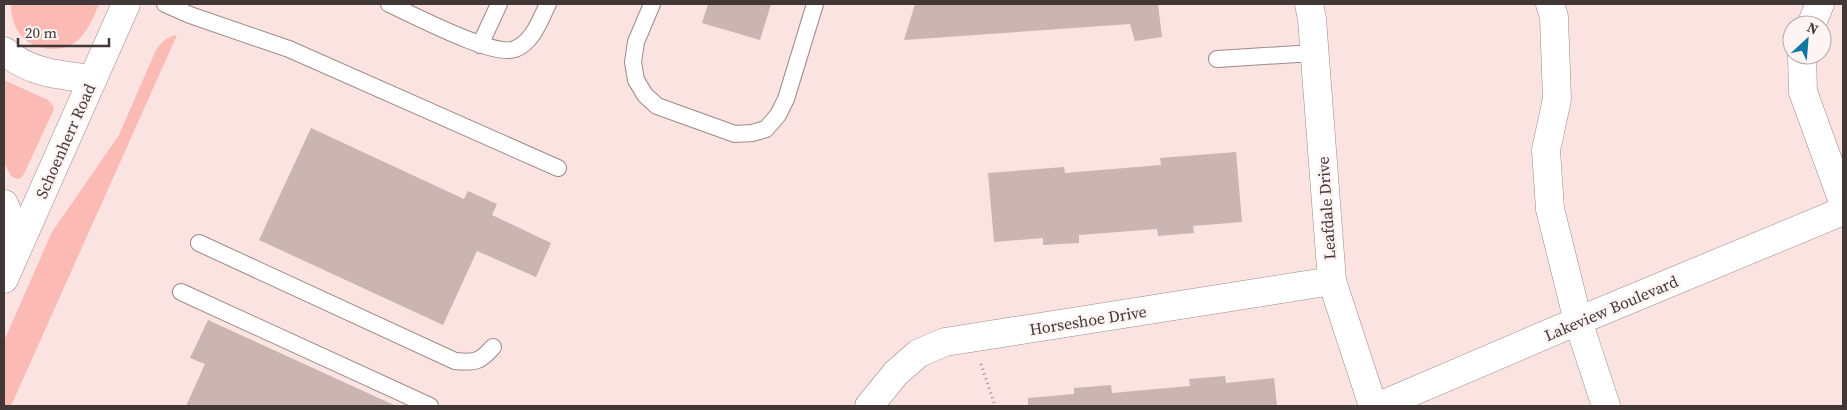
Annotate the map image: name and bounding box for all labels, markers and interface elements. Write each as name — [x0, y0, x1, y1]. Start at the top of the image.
scale bar — [18, 15, 109, 47]
north arrow — [1782, 15, 1832, 65]
text: N — [1804, 17, 1822, 40]
text: 20 m — [25, 22, 57, 43]
street label: Schoenherr Road — [30, 80, 100, 202]
street label: Leafdale Drive — [1311, 156, 1341, 260]
street label: Lakeview Boulevard — [1541, 270, 1681, 346]
street label: Horseshoe Drive — [1028, 300, 1148, 340]

